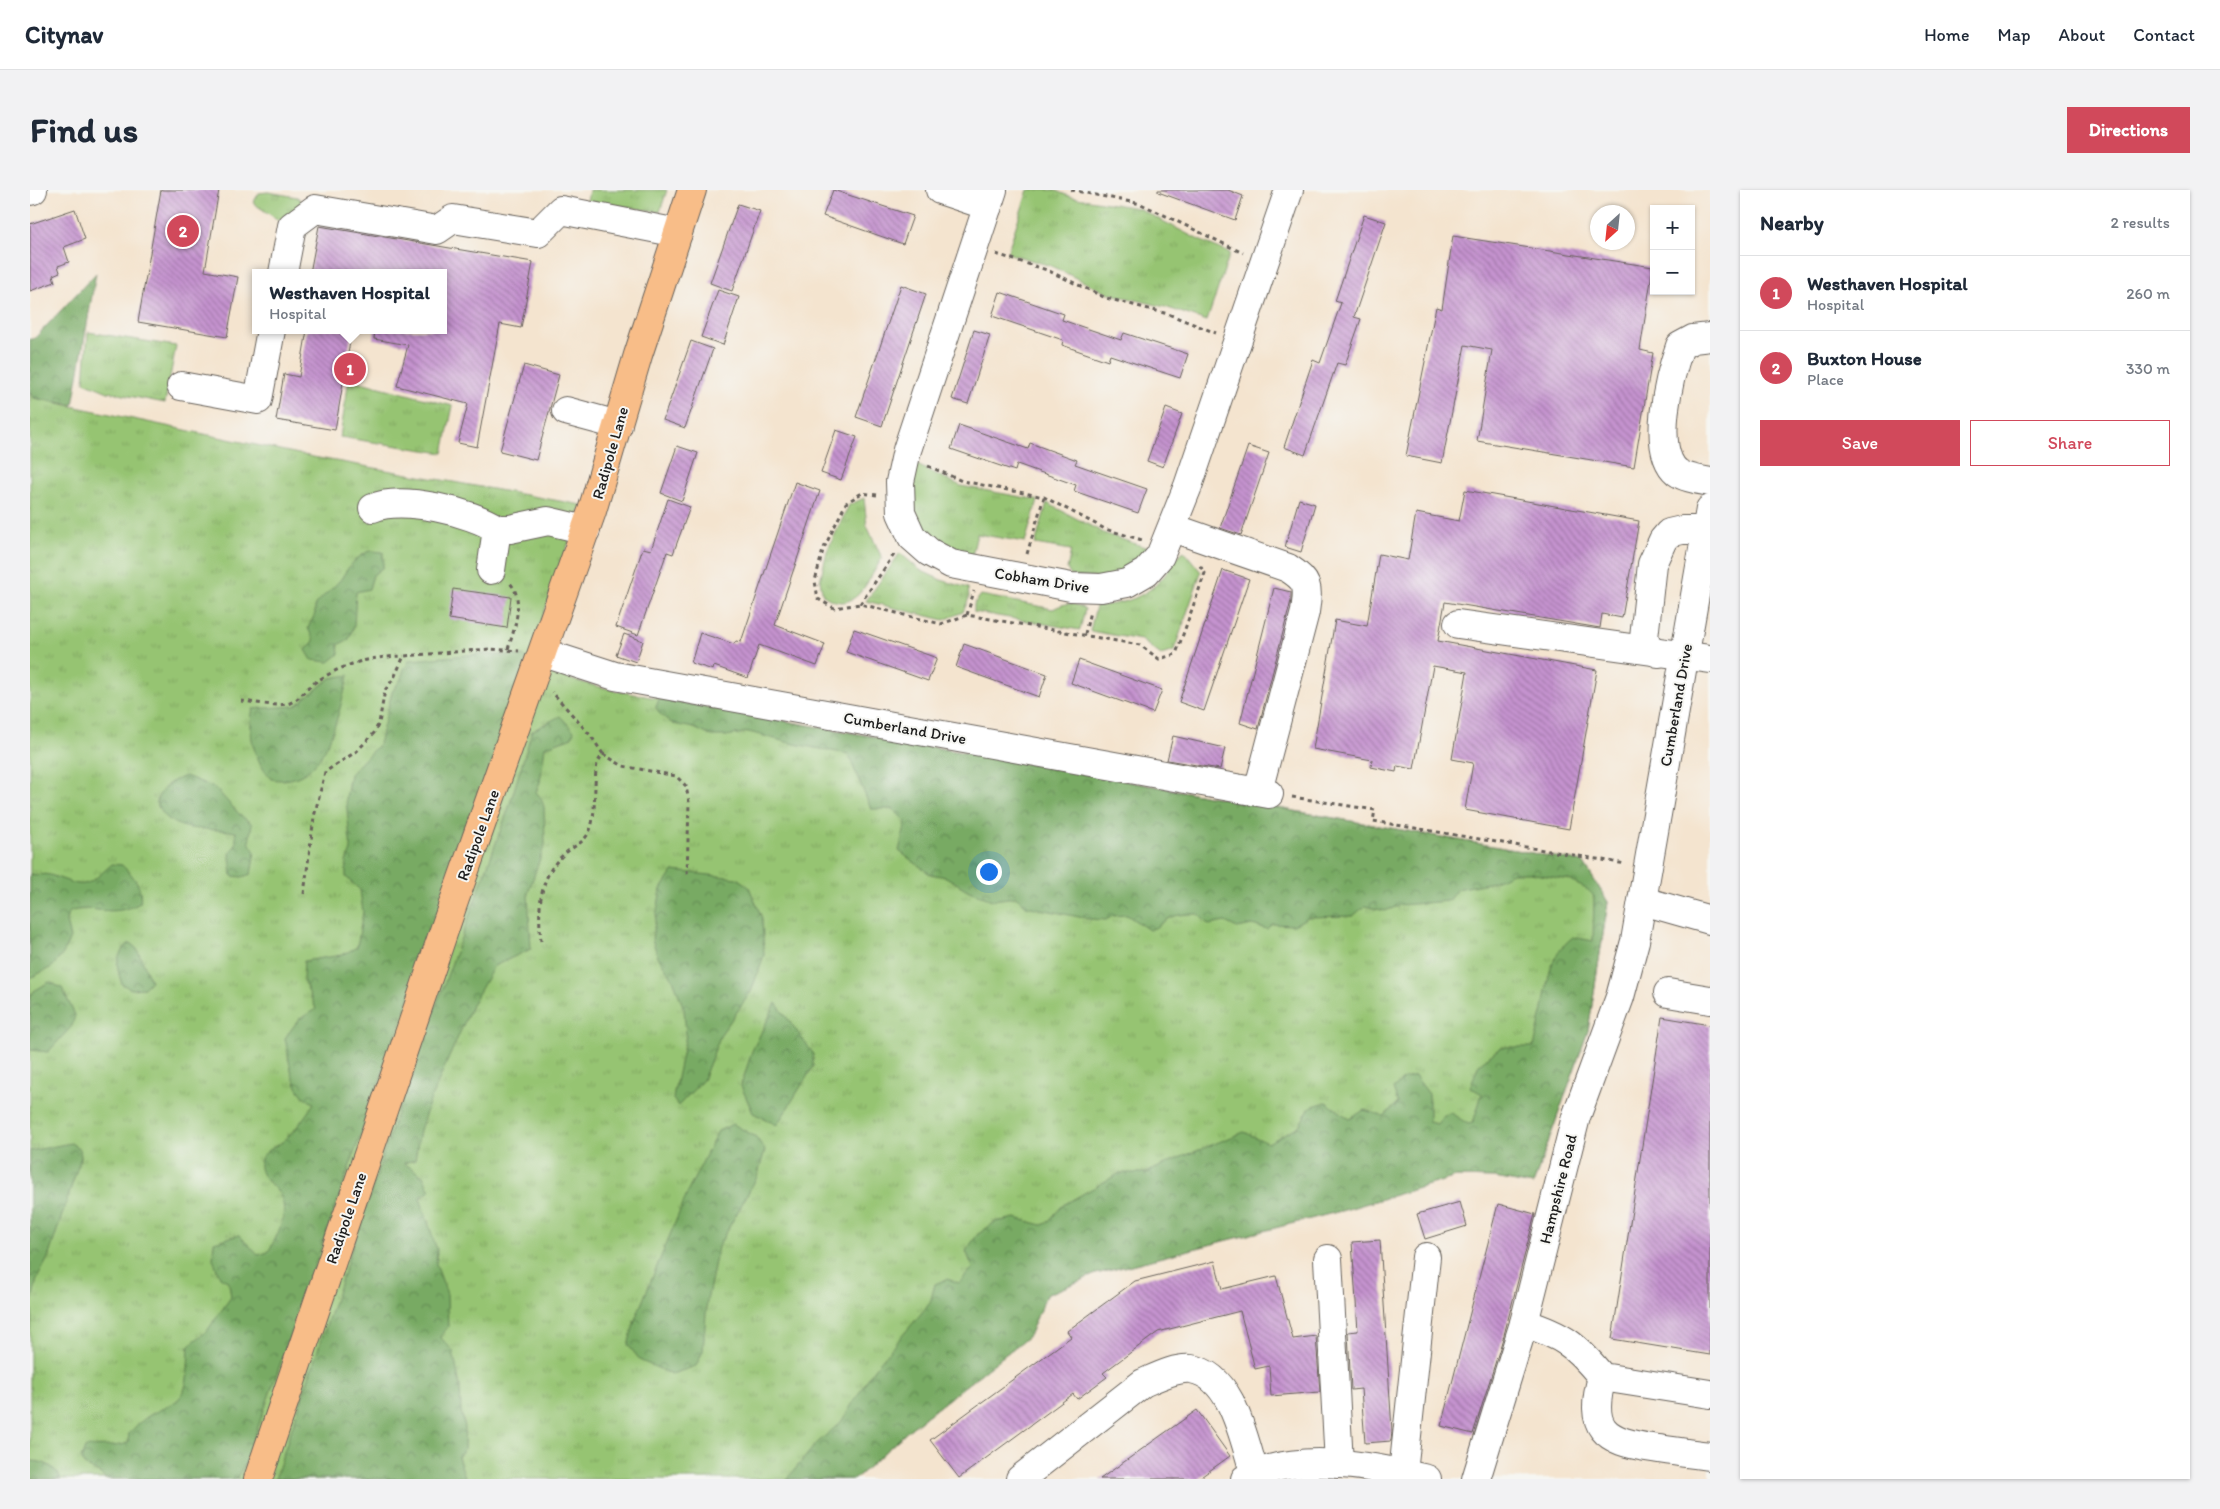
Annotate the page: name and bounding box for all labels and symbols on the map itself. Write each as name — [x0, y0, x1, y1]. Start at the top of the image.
north arrow — [1590, 205, 1635, 250]
pin: 2 — [167, 212, 199, 250]
pin: 1 — [334, 350, 366, 388]
street label: Radipole Lane — [588, 404, 632, 501]
street label: Cobham Drive — [993, 563, 1091, 597]
street label: Cumberland Drive — [1656, 642, 1696, 768]
street label: Cumberland Drive — [842, 708, 968, 748]
street label: Radipole Lane — [453, 787, 503, 883]
your location — [976, 859, 1002, 885]
street label: Hampshire Road — [1535, 1132, 1581, 1246]
street label: Radipole Lane — [321, 1170, 371, 1266]

